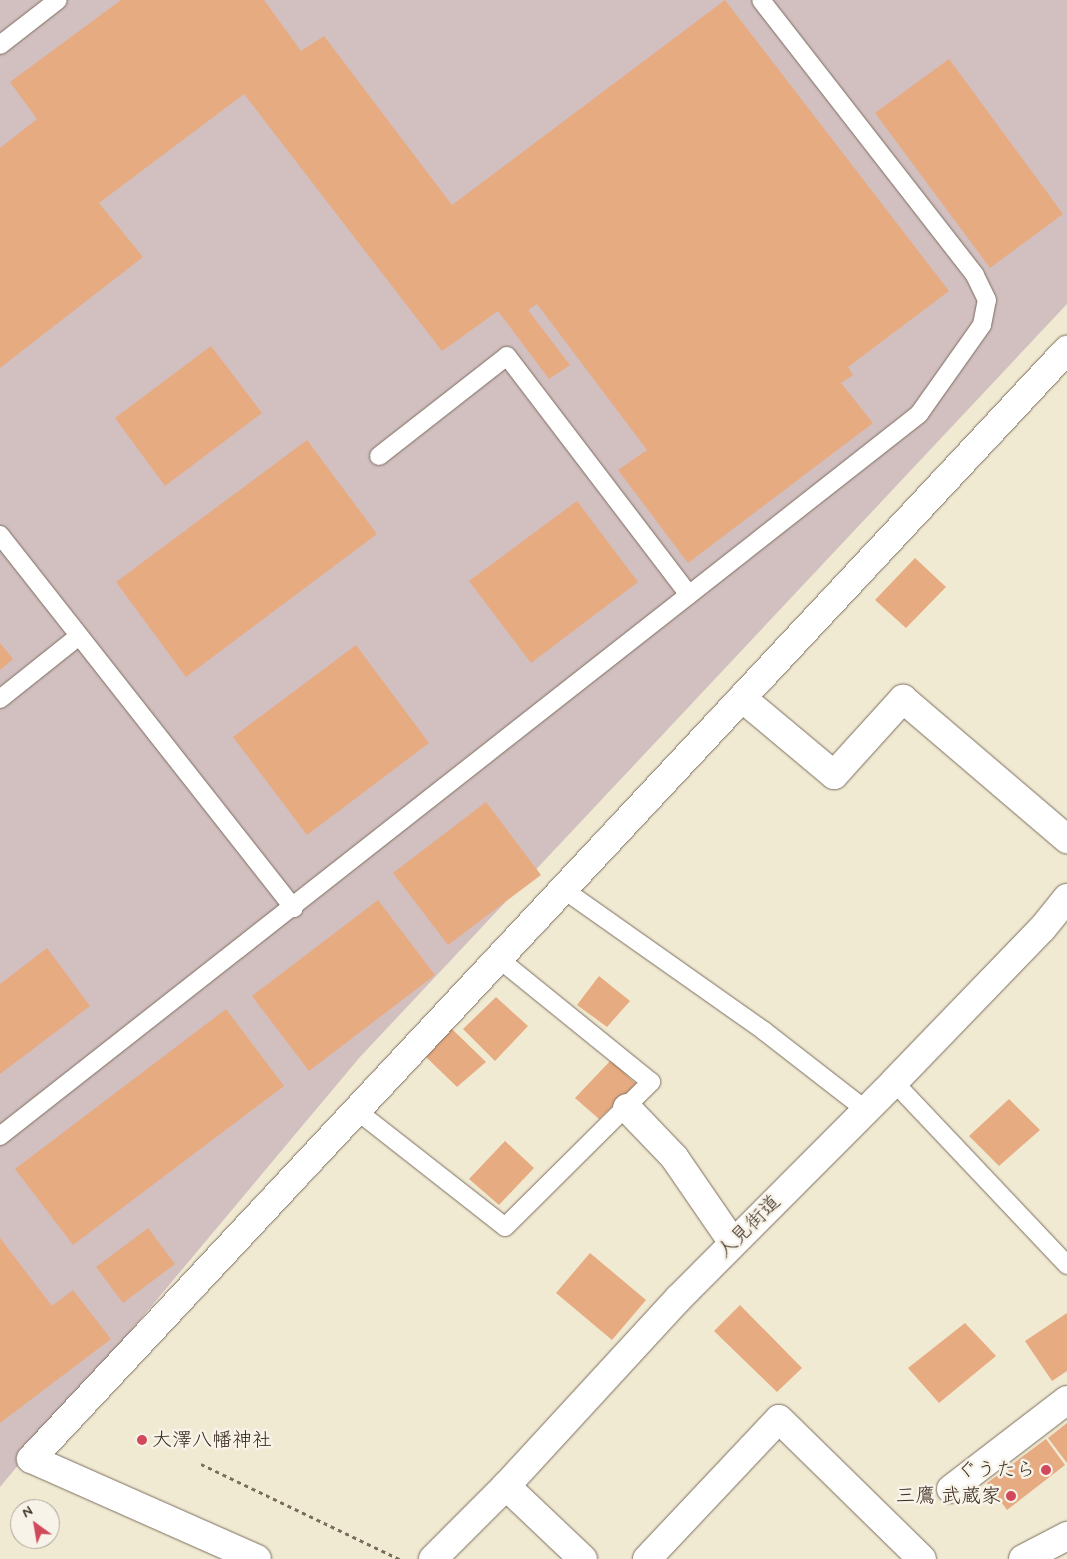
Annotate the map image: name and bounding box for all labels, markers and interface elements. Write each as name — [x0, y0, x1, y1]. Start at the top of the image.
street label: 人見街道 — [712, 1190, 786, 1264]
place label: 大澤八幡神社 — [152, 1428, 272, 1452]
marker: 大澤八幡神社 — [136, 1434, 148, 1446]
place label: ぐうたら — [956, 1458, 1036, 1482]
marker: ぐうたら — [1040, 1464, 1052, 1476]
place label: 三鷹 武蔵家 — [896, 1484, 1001, 1508]
marker: 三鷹 武蔵家 — [1005, 1490, 1017, 1502]
north arrow — [10, 1499, 60, 1549]
text: N — [19, 1502, 36, 1522]

